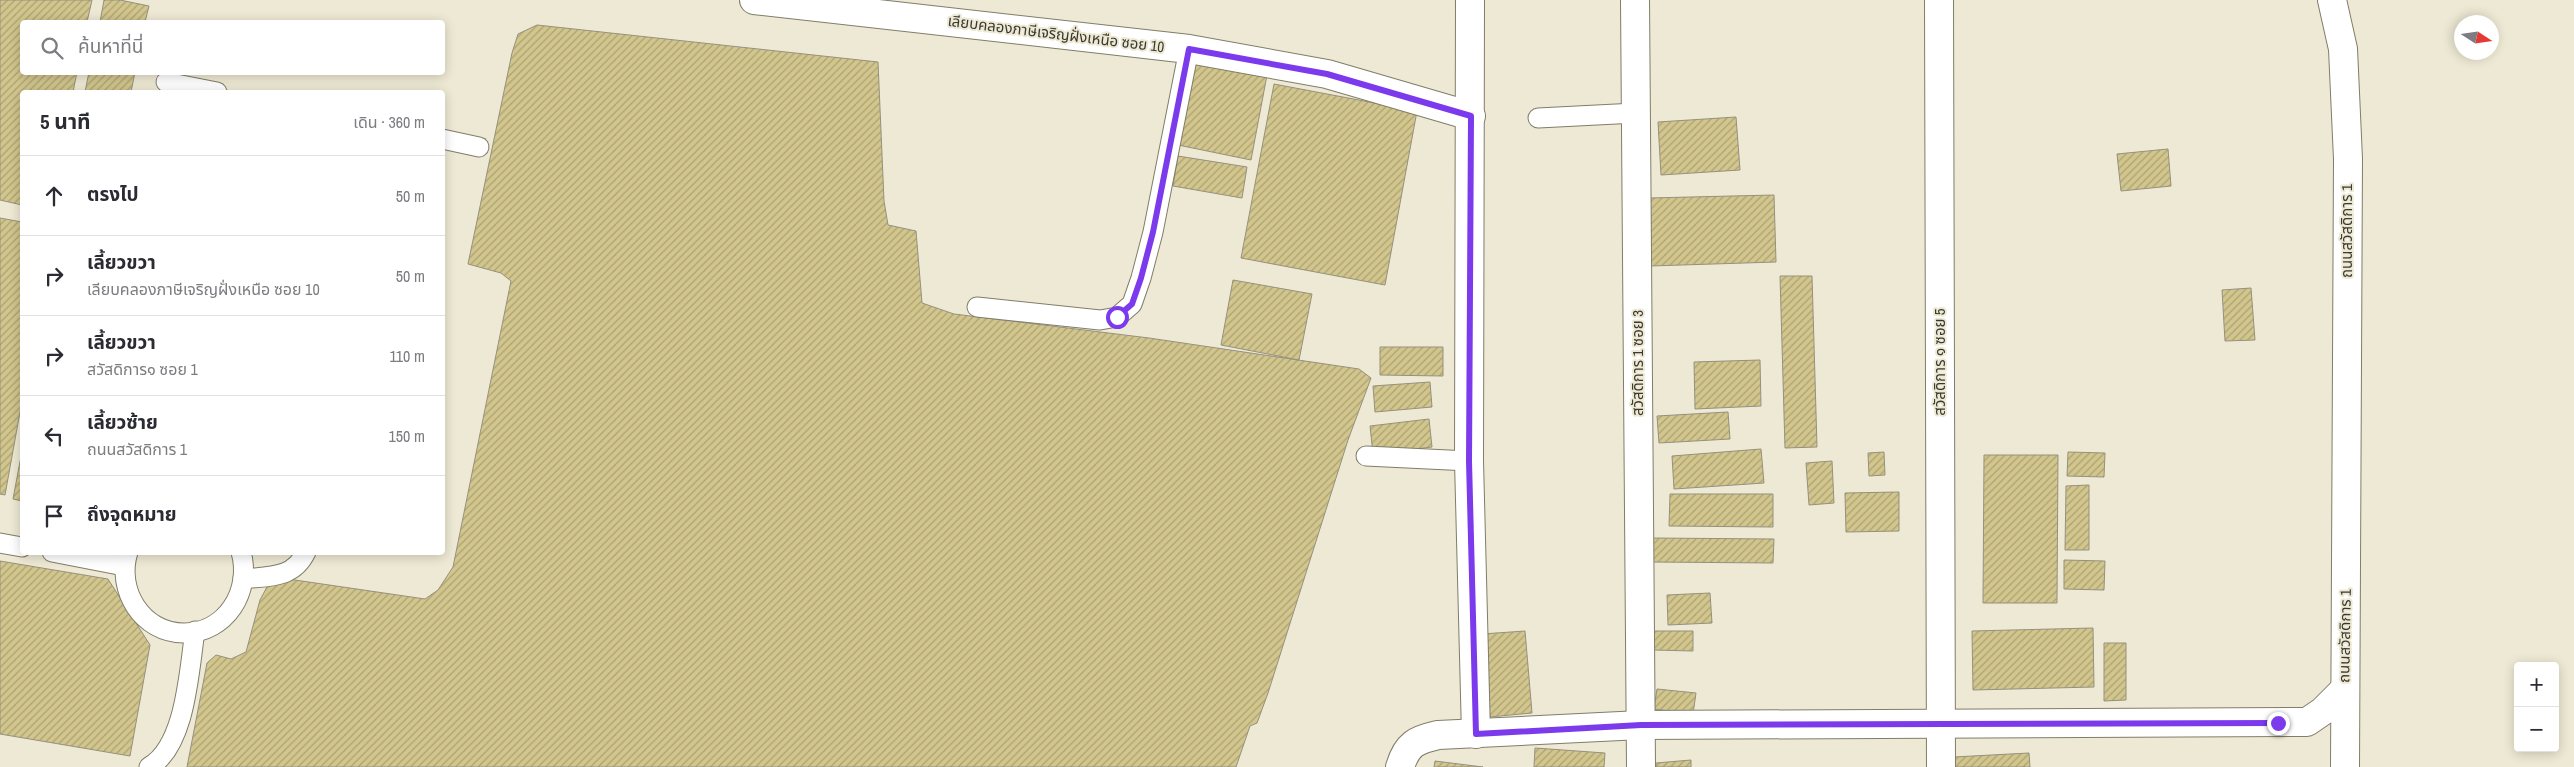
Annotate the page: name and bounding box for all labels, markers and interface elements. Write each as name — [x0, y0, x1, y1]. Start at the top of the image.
street label: เลียบคลองภาษีเจริญฝั่งเหนือ ซอย 10 — [947, 10, 1166, 57]
north arrow — [2454, 15, 2499, 60]
search box — [20, 20, 445, 75]
text: ค้นหาที่นี่ — [78, 33, 143, 59]
icon: search — [38, 34, 66, 62]
text: 5 นาที — [40, 107, 91, 136]
text: เดิน · 360 m — [353, 111, 425, 133]
text: ตรงไป — [87, 181, 139, 207]
icon: ahead — [40, 182, 68, 210]
street label: ถนนสวัสดิการ 1 — [2336, 184, 2357, 278]
text: 50 m — [396, 185, 425, 207]
text: เลี้ยวขวา — [87, 249, 156, 275]
icon: right — [40, 262, 68, 290]
text: 50 m — [396, 265, 425, 287]
text: เลียบคลองภาษีเจริญฝั่งเหนือ ซอย 10 — [87, 278, 320, 300]
route start — [1106, 306, 1129, 329]
street label: สวัสดิการ ๑ ซอย 5 — [1929, 308, 1950, 416]
street label: สวัสดิการ 1 ซอย 3 — [1627, 310, 1648, 416]
text: เลี้ยวขวา — [87, 329, 156, 355]
icon: right — [40, 342, 68, 370]
text: 110 m — [389, 345, 425, 367]
text: สวัสดิการ๑ ซอย 1 — [87, 358, 198, 380]
text: เลี้ยวซ้าย — [87, 409, 158, 435]
icon: left — [40, 422, 68, 450]
text: 150 m — [389, 425, 425, 447]
text: ถนนสวัสดิการ 1 — [87, 438, 187, 460]
text: ถึงจุดหมาย — [87, 501, 177, 527]
icon: arrive — [40, 502, 68, 530]
street label: ถนนสวัสดิการ 1 — [2333, 589, 2356, 683]
map controls — [2514, 662, 2559, 752]
button: + — [2514, 662, 2559, 707]
button: − — [2514, 707, 2559, 752]
route end — [2267, 712, 2290, 735]

